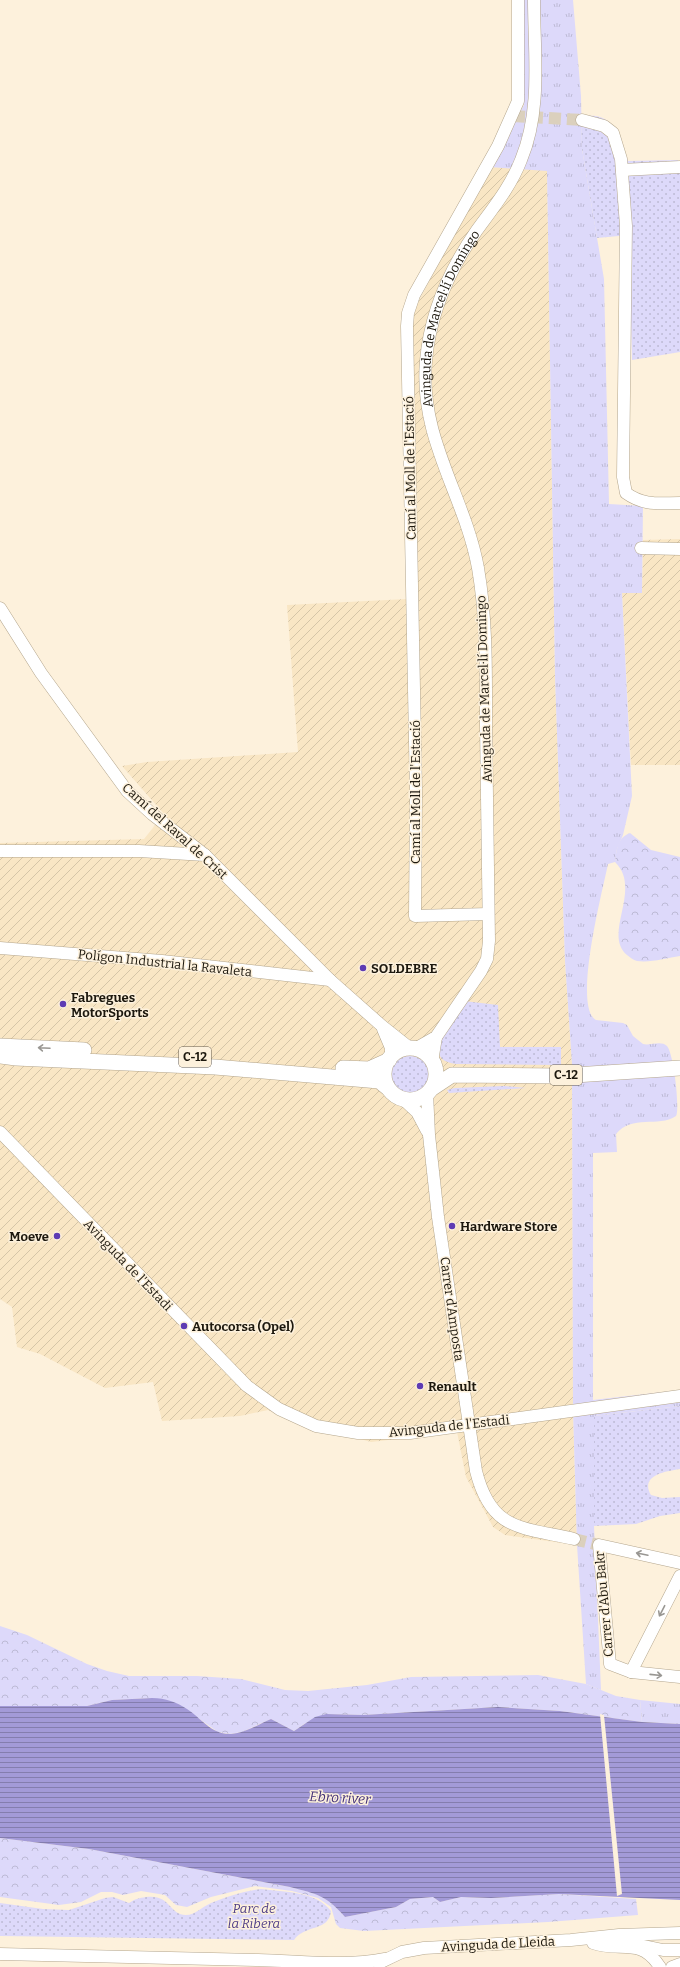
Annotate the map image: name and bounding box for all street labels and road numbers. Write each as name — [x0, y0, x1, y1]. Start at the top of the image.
street label: Avinguda de Marcel·lí Domingo — [418, 227, 482, 409]
street label: Camí al Moll de l'Estació — [401, 396, 419, 540]
street label: Avinguda de Marcel·lí Domingo — [473, 595, 495, 783]
street label: Camí al Moll de l'Estació — [408, 720, 423, 864]
street label: Camí del Raval de Crist — [119, 780, 231, 882]
street label: Polígon Industrial la Ravaleta — [77, 946, 253, 980]
road number: C-12 — [179, 1047, 211, 1067]
road number: C-12 — [550, 1065, 582, 1085]
street label: Avinguda de l'Estadi — [80, 1216, 176, 1314]
street label: Carrer d'Amposta — [437, 1256, 467, 1362]
street label: Avinguda de l'Estadi — [388, 1412, 510, 1440]
street label: Carrer d'Abu Bakr — [592, 1550, 616, 1658]
street label: Avinguda de Lleida — [441, 1934, 555, 1954]

